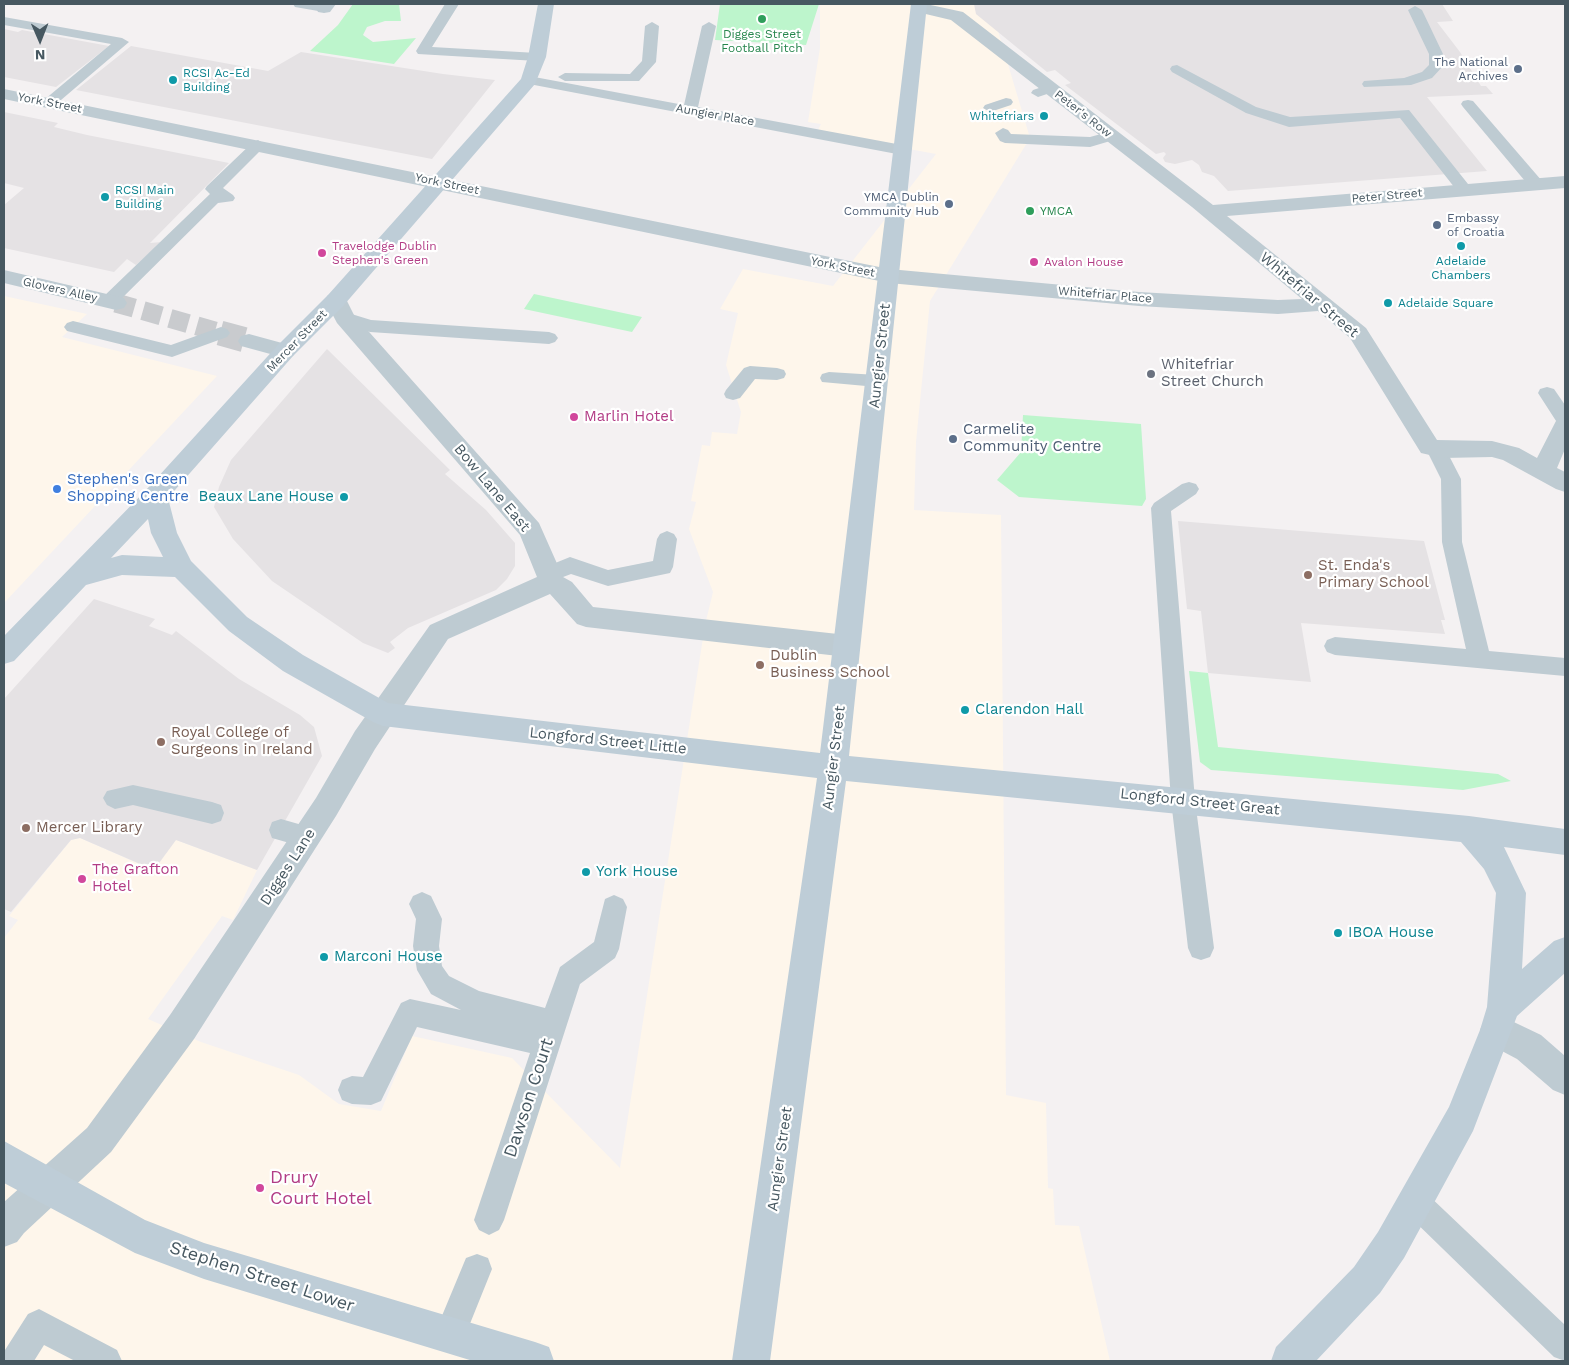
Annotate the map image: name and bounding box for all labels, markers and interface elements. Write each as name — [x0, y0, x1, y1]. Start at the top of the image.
marker: Digges Street Football Pitch — [756, 13, 768, 25]
north arrow — [15, 15, 65, 65]
place label: Digges Street Football Pitch — [721, 27, 803, 55]
text: N — [35, 47, 46, 63]
place label: The National Archives — [1434, 55, 1508, 83]
marker: The National Archives — [1512, 63, 1524, 75]
place label: RCSI Ac-Ed Building — [183, 66, 250, 94]
marker: RCSI Ac-Ed Building — [167, 74, 179, 86]
street label: Peter's Row — [1052, 87, 1114, 141]
street label: York Street — [17, 90, 83, 116]
street label: Aungier Place — [675, 101, 755, 129]
place label: Whitefriars — [969, 109, 1034, 123]
marker: Whitefriars — [1038, 110, 1050, 122]
street label: York Street — [414, 170, 480, 198]
place label: RCSI Main Building — [115, 183, 174, 211]
street label: Peter Street — [1351, 186, 1423, 206]
place label: YMCA Dublin Community Hub — [844, 190, 939, 218]
marker: RCSI Main Building — [99, 191, 111, 203]
marker: YMCA Dublin Community Hub — [943, 198, 955, 210]
place label: YMCA — [1040, 204, 1073, 218]
marker: YMCA — [1024, 205, 1036, 217]
place label: Embassy of Croatia — [1447, 211, 1505, 239]
marker: Embassy of Croatia — [1431, 219, 1443, 231]
place label: Travelodge Dublin Stephen's Green — [332, 239, 437, 267]
marker: Adelaide Chambers — [1455, 240, 1467, 252]
marker: Travelodge Dublin Stephen's Green — [316, 247, 328, 259]
street label: Whitefriar Street — [1256, 248, 1362, 342]
street label: York Street — [810, 254, 876, 280]
place label: Adelaide Chambers — [1431, 254, 1491, 282]
place label: Avalon House — [1044, 255, 1123, 269]
marker: Avalon House — [1028, 256, 1040, 268]
street label: Glovers Alley — [21, 274, 99, 306]
street label: Whitefriar Place — [1058, 284, 1152, 306]
place label: Adelaide Square — [1398, 296, 1493, 310]
marker: Adelaide Square — [1382, 297, 1394, 309]
street label: Aungier Street — [866, 303, 894, 409]
street label: Mercer Street — [264, 307, 330, 375]
place label: Whitefriar Street Church — [1161, 356, 1264, 391]
marker: Whitefriar Street Church — [1145, 368, 1157, 380]
place label: Marlin Hotel — [584, 408, 674, 426]
marker: Marlin Hotel — [568, 411, 580, 423]
place label: Carmelite Community Centre — [963, 421, 1101, 456]
marker: Carmelite Community Centre — [947, 433, 959, 445]
street label: Bow Lane East — [450, 440, 534, 536]
place label: Stephen's Green Shopping Centre — [67, 471, 189, 506]
marker: Stephen's Green Shopping Centre — [51, 483, 63, 495]
place label: Beaux Lane House — [198, 488, 334, 506]
marker: Beaux Lane House — [338, 491, 350, 503]
place label: St. Enda's Primary School — [1318, 557, 1429, 592]
marker: St. Enda's Primary School — [1302, 569, 1314, 581]
place label: Dublin Business School — [770, 647, 890, 682]
marker: Dublin Business School — [754, 659, 766, 671]
place label: Clarendon Hall — [975, 701, 1084, 719]
marker: Clarendon Hall — [959, 704, 971, 716]
street label: Aungier Street — [819, 705, 849, 811]
place label: Royal College of Surgeons in Ireland — [171, 724, 313, 759]
street label: Longford Street Little — [528, 724, 688, 758]
marker: Royal College of Surgeons in Ireland — [155, 736, 167, 748]
street label: Longford Street Great — [1119, 785, 1281, 819]
place label: Mercer Library — [36, 819, 142, 837]
marker: Mercer Library — [20, 822, 32, 834]
street label: Digges Lane — [257, 825, 319, 909]
place label: The Grafton Hotel — [92, 861, 179, 896]
place label: York House — [596, 863, 678, 881]
marker: York House — [580, 866, 592, 878]
marker: The Grafton Hotel — [76, 873, 88, 885]
place label: IBOA House — [1348, 924, 1434, 942]
marker: IBOA House — [1332, 927, 1344, 939]
place label: Marconi House — [334, 948, 443, 966]
marker: Marconi House — [318, 951, 330, 963]
street label: Dawson Court — [500, 1036, 558, 1160]
street label: Aungier Street — [764, 1106, 796, 1212]
place label: Drury Court Hotel — [270, 1167, 372, 1210]
marker: Drury Court Hotel — [254, 1182, 266, 1194]
street label: Stephen Street Lower — [167, 1237, 357, 1317]

